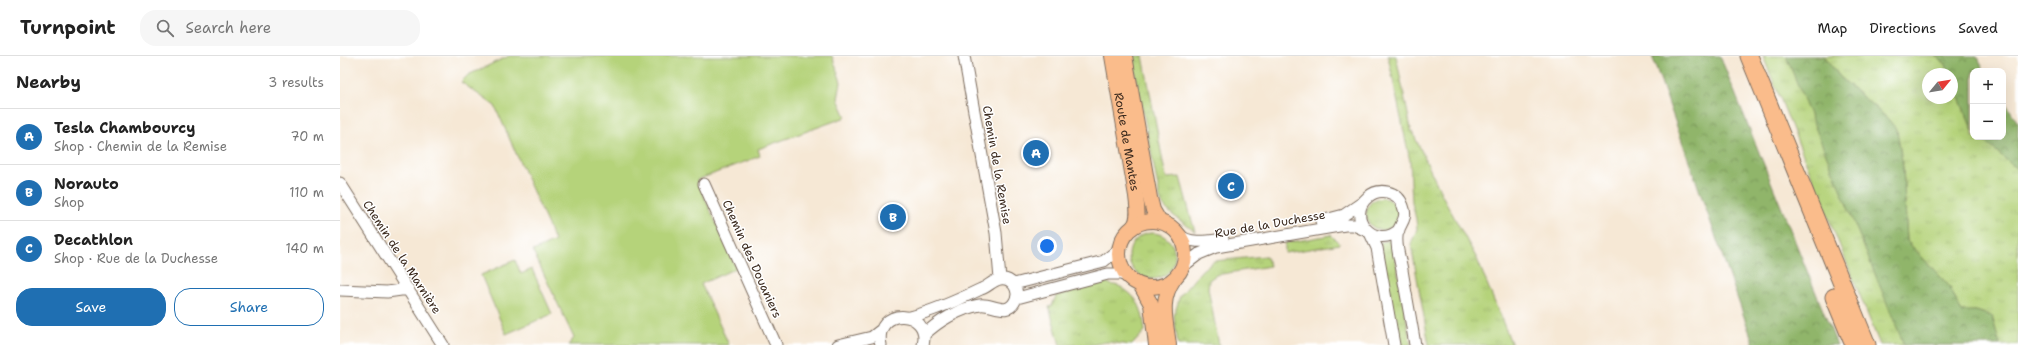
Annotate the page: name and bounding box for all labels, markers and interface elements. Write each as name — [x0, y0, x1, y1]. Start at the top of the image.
search box — [140, 10, 420, 46]
text: Turnpoint — [20, 15, 116, 40]
icon: search — [154, 17, 176, 39]
text: Search here — [186, 18, 271, 38]
text: Map — [1818, 19, 1848, 37]
text: Directions — [1870, 19, 1936, 37]
text: Saved — [1958, 19, 1998, 37]
north arrow — [1922, 68, 1958, 104]
map controls — [1970, 68, 2006, 140]
button: + — [1970, 68, 2006, 104]
text: Nearby — [16, 71, 81, 93]
text: 3 results — [268, 74, 324, 91]
street label: Route de Mantes — [1110, 91, 1143, 192]
street label: Chemin de la Remise — [979, 104, 1015, 226]
button: − — [1970, 104, 2006, 140]
text: Tesla Chambourcy — [54, 118, 195, 138]
text: A — [24, 128, 34, 145]
text: 70 m — [290, 128, 324, 145]
text: Shop · Chemin de la Remise — [54, 138, 227, 155]
pin: A — [1023, 138, 1049, 168]
pin: C — [1218, 171, 1244, 201]
text: Norauto — [54, 174, 119, 194]
text: B — [25, 184, 33, 201]
text: 110 m — [289, 184, 324, 201]
text: Shop — [54, 194, 84, 211]
street label: Chemin de la Marnière — [359, 197, 445, 317]
street label: Chemin des Douaniers — [719, 197, 785, 321]
pin: B — [880, 202, 906, 232]
street label: Rue de la Duchesse — [1213, 206, 1327, 242]
text: Decathlon — [54, 230, 133, 250]
your location — [1037, 236, 1057, 256]
text: C — [25, 240, 33, 257]
text: 140 m — [285, 240, 324, 257]
text: Shop · Rue de la Duchesse — [54, 250, 218, 267]
button: Save — [16, 288, 166, 326]
button: Share — [174, 288, 324, 326]

